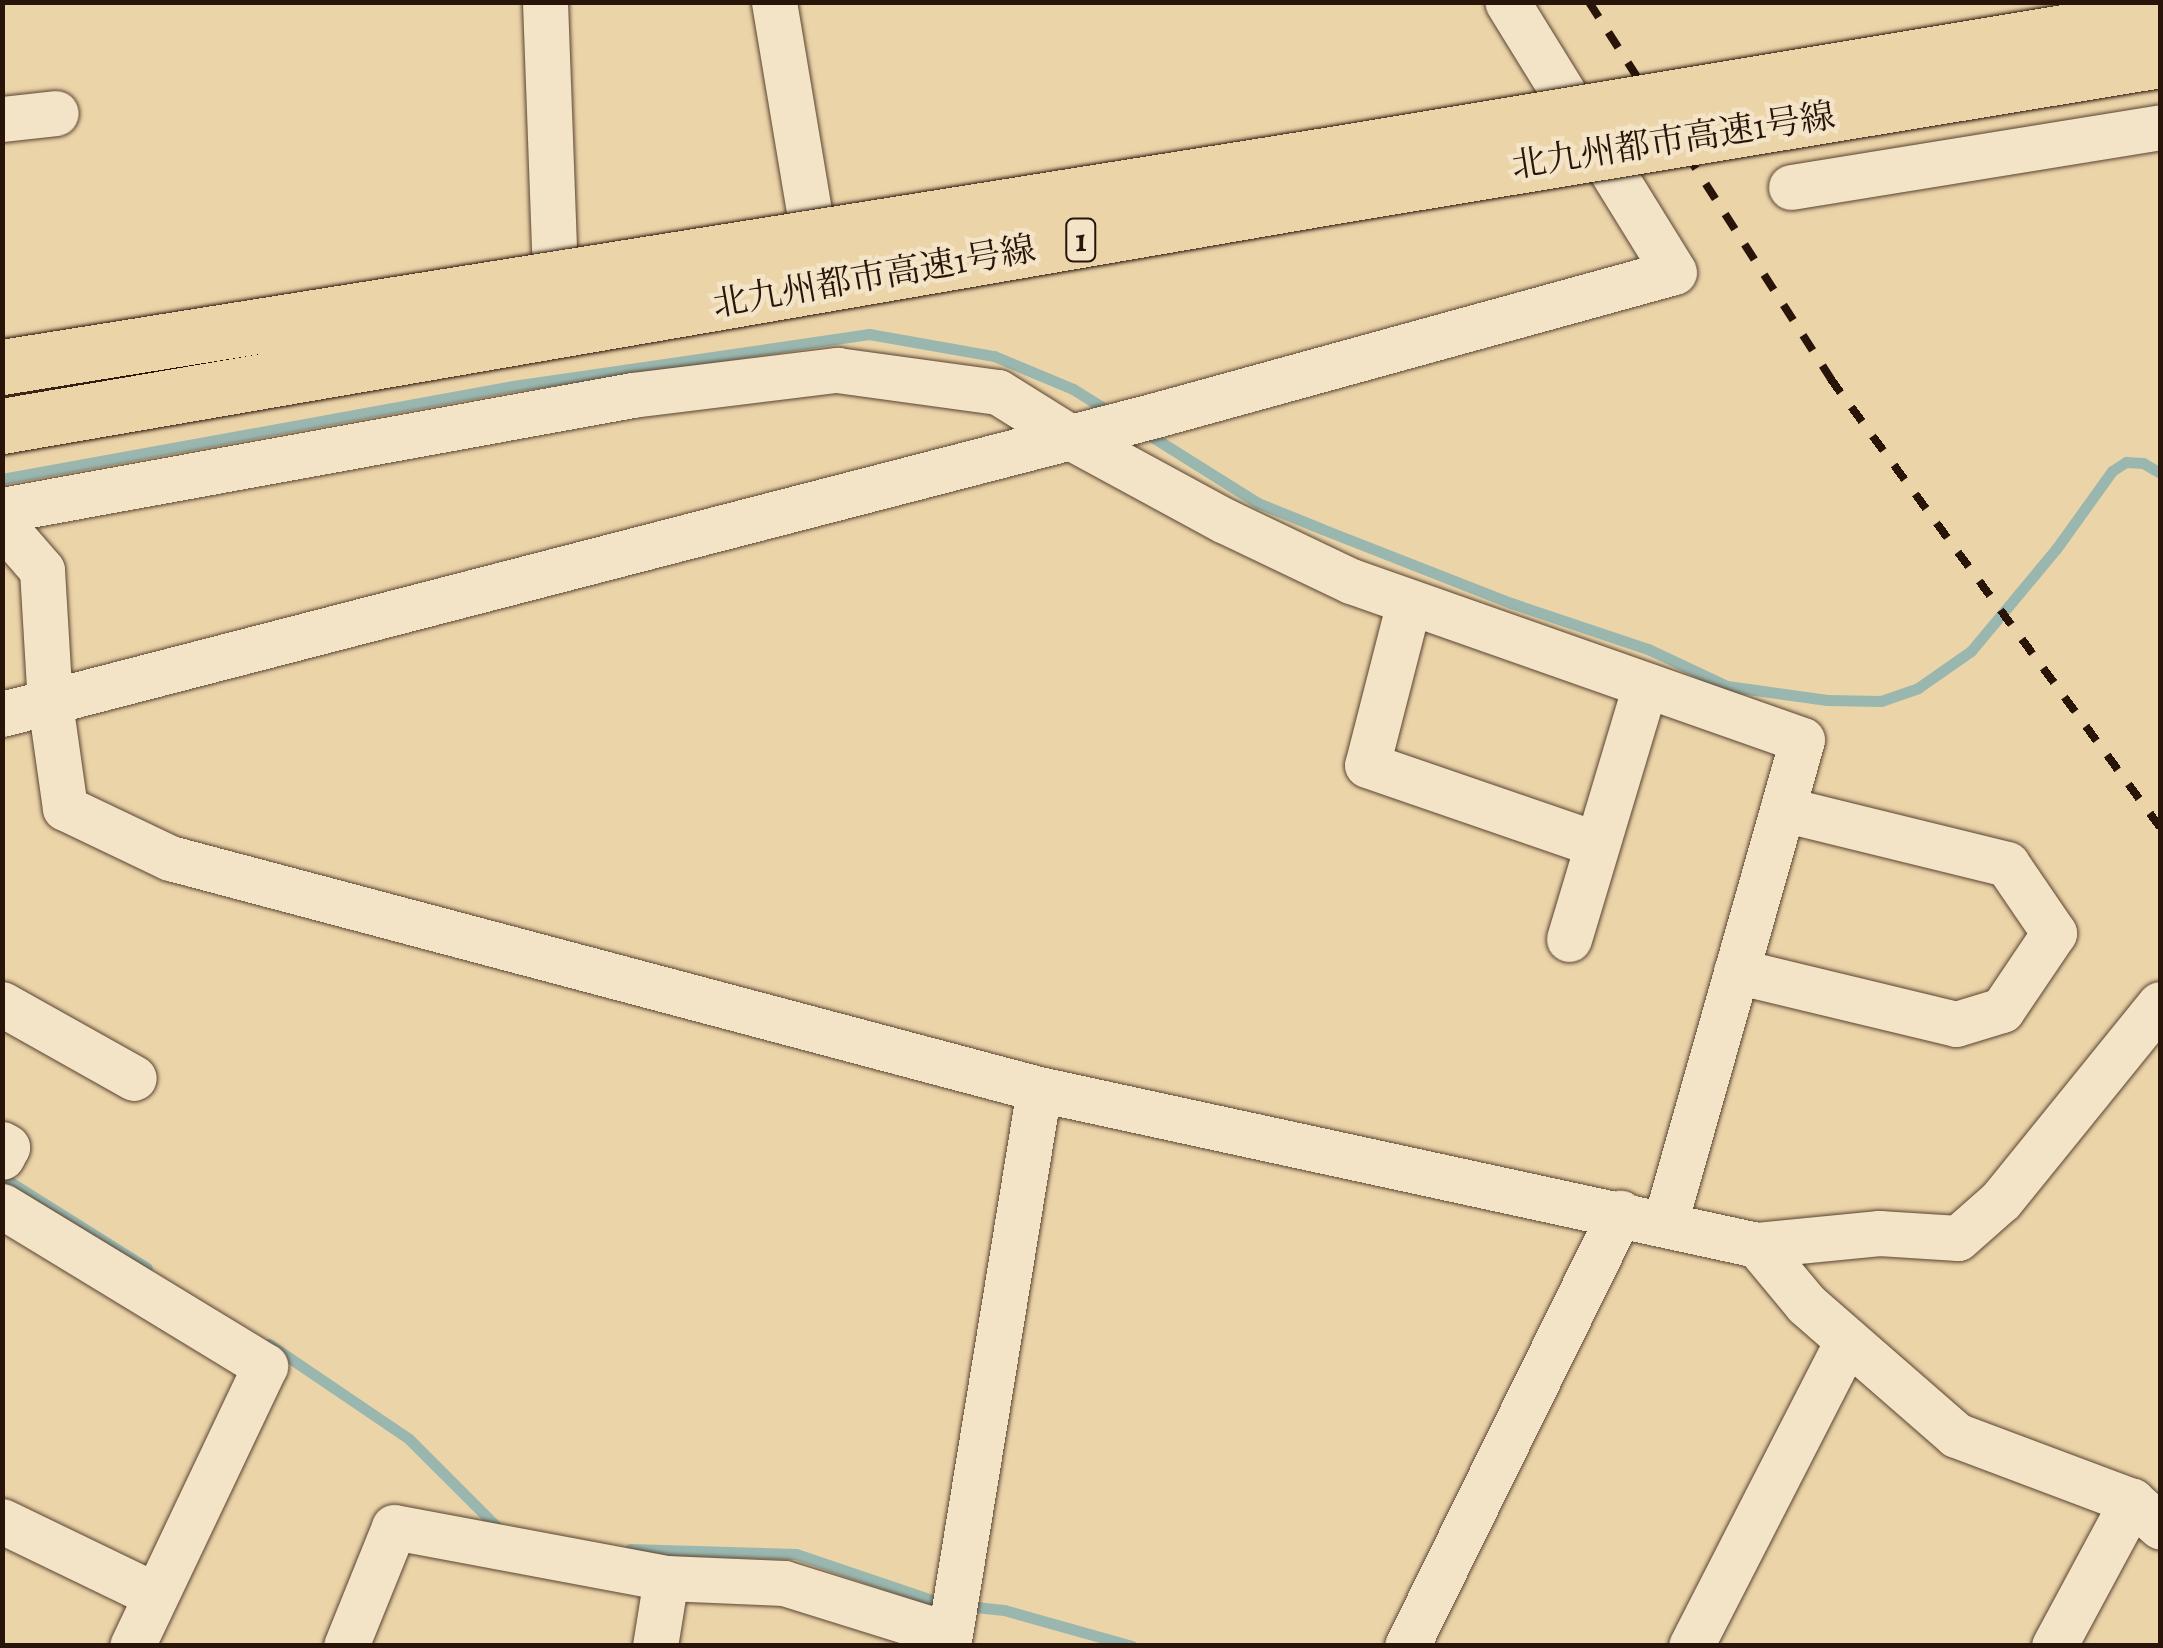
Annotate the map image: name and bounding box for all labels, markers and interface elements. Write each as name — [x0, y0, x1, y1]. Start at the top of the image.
street label: 北九州都市高速1号線 — [1508, 94, 1838, 186]
road number: 1 — [1064, 213, 1098, 267]
street label: 北九州都市高速1号線 — [709, 227, 1039, 325]

